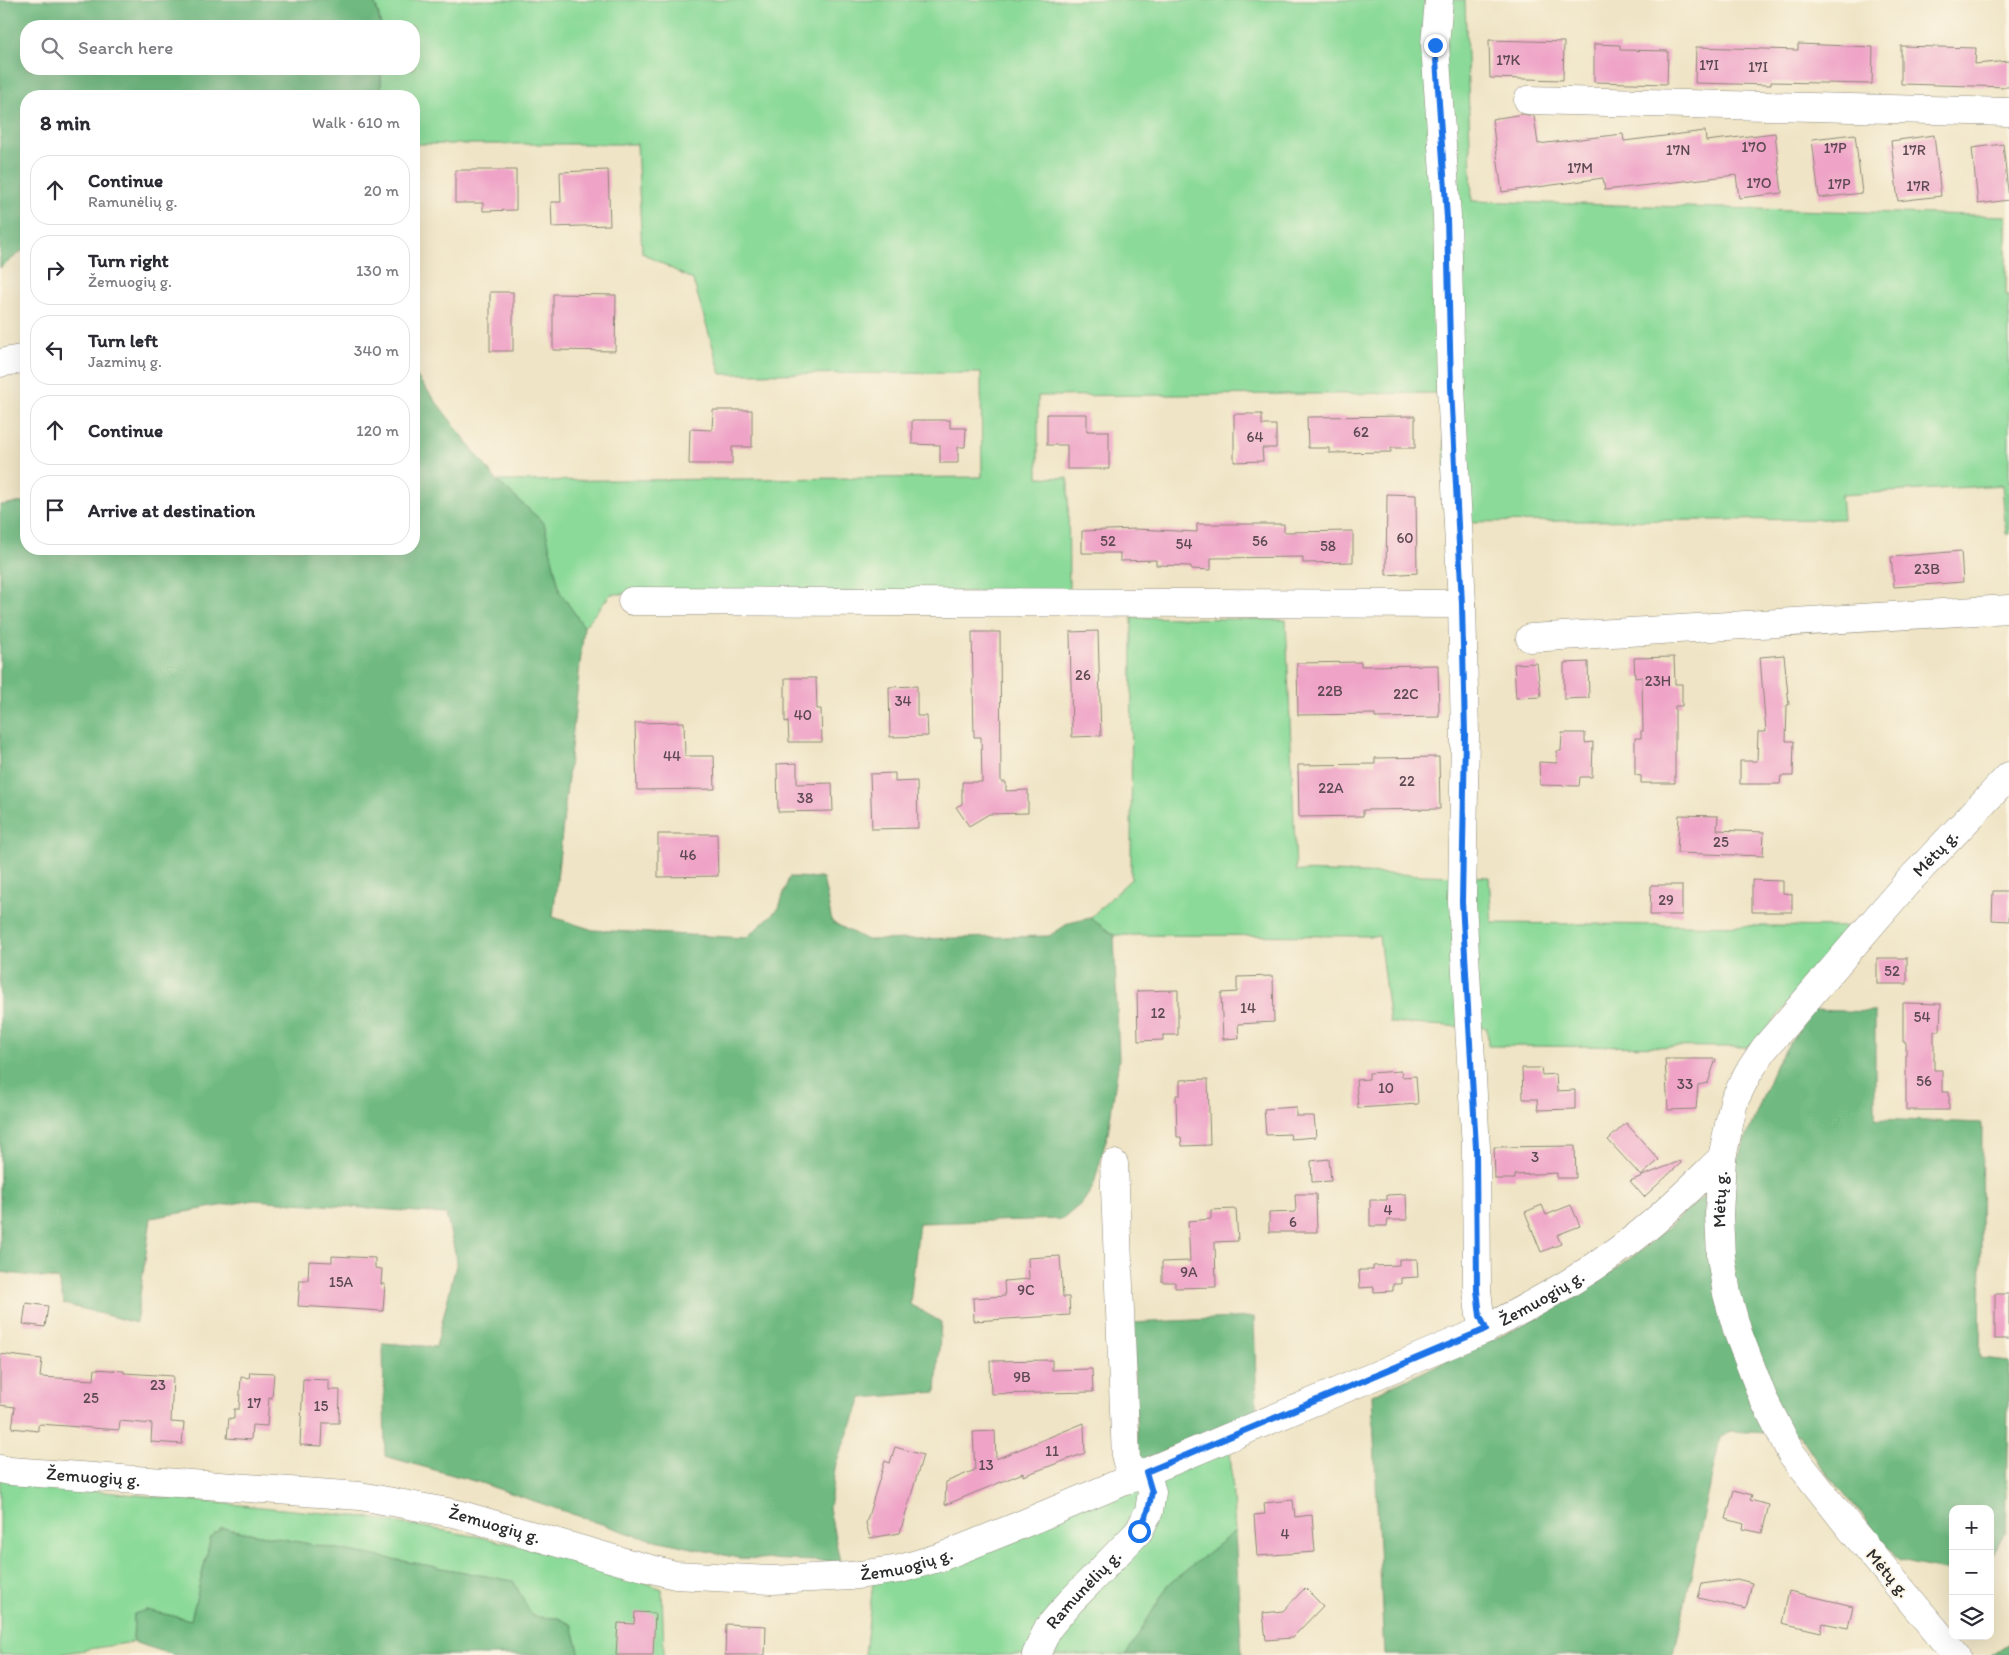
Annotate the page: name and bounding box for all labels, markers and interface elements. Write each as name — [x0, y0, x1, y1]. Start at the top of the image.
search box — [20, 20, 420, 75]
icon: search — [38, 34, 66, 62]
route end — [1424, 34, 1447, 57]
text: Search here — [78, 36, 173, 59]
house number: 17K — [1496, 51, 1520, 69]
house number: 17I — [1699, 56, 1719, 74]
house number: 17I — [1748, 58, 1768, 76]
text: 8 min — [40, 110, 90, 135]
text: Walk · 610 m — [312, 113, 400, 132]
house number: 17O — [1741, 138, 1767, 156]
house number: 17P — [1824, 139, 1847, 157]
house number: 17N — [1666, 141, 1690, 159]
house number: 17R — [1902, 141, 1926, 159]
house number: 17M — [1567, 159, 1593, 177]
text: Continue — [88, 169, 163, 192]
house number: 17O — [1746, 174, 1772, 192]
house number: 17P — [1828, 175, 1851, 193]
icon: ahead — [41, 176, 69, 204]
house number: 17R — [1906, 177, 1930, 195]
text: 20 m — [364, 181, 399, 200]
text: Ramunėlių g. — [88, 192, 178, 211]
text: Turn right — [88, 249, 169, 272]
icon: right — [41, 256, 69, 284]
text: 130 m — [356, 261, 399, 280]
text: Žemuogių g. — [88, 272, 172, 291]
text: Turn left — [88, 329, 158, 352]
icon: left — [41, 336, 69, 364]
text: 340 m — [354, 341, 399, 360]
text: Jazminų g. — [88, 352, 162, 371]
icon: ahead — [41, 416, 69, 444]
text: Continue — [88, 419, 163, 442]
text: 120 m — [356, 421, 399, 440]
house number: 62 — [1353, 423, 1369, 441]
house number: 64 — [1247, 428, 1263, 446]
icon: arrive — [41, 496, 69, 524]
text: Arrive at destination — [88, 499, 255, 522]
house number: 60 — [1396, 529, 1414, 547]
house number: 52 — [1100, 532, 1116, 550]
house number: 56 — [1252, 532, 1268, 550]
house number: 54 — [1176, 535, 1192, 553]
house number: 58 — [1320, 537, 1336, 555]
house number: 23B — [1914, 560, 1940, 578]
house number: 26 — [1075, 666, 1091, 684]
house number: 23H — [1645, 672, 1671, 690]
house number: 22B — [1317, 682, 1343, 700]
house number: 22C — [1393, 685, 1419, 703]
house number: 34 — [894, 692, 912, 710]
house number: 40 — [794, 706, 812, 724]
house number: 44 — [663, 747, 681, 765]
house number: 22 — [1399, 772, 1415, 790]
house number: 22A — [1318, 779, 1344, 797]
house number: 38 — [797, 789, 813, 807]
street label: Mėtų g. — [1908, 825, 1963, 881]
house number: 25 — [1713, 833, 1729, 851]
house number: 46 — [680, 846, 697, 864]
house number: 29 — [1658, 891, 1674, 909]
house number: 52 — [1884, 962, 1900, 980]
house number: 14 — [1240, 999, 1256, 1017]
house number: 12 — [1151, 1004, 1166, 1022]
house number: 54 — [1914, 1008, 1930, 1026]
house number: 56 — [1916, 1072, 1932, 1090]
house number: 33 — [1677, 1075, 1693, 1093]
house number: 10 — [1378, 1079, 1394, 1097]
house number: 3 — [1531, 1148, 1539, 1166]
street label: Mėtų g. — [1708, 1170, 1732, 1228]
house number: 4 — [1383, 1201, 1393, 1219]
house number: 6 — [1289, 1213, 1297, 1231]
house number: 9A — [1180, 1263, 1198, 1281]
street label: Žemuogių g. — [1495, 1265, 1588, 1331]
house number: 15A — [329, 1273, 354, 1291]
house number: 9C — [1017, 1281, 1035, 1299]
house number: 9B — [1013, 1368, 1031, 1386]
house number: 23 — [150, 1376, 166, 1394]
house number: 25 — [83, 1389, 99, 1407]
house number: 17 — [247, 1394, 262, 1412]
house number: 15 — [314, 1397, 329, 1415]
house number: 11 — [1045, 1442, 1059, 1460]
house number: 13 — [978, 1456, 994, 1474]
street label: Žemuogių g. — [46, 1463, 141, 1491]
street label: Žemuogių g. — [447, 1502, 543, 1548]
map controls — [1949, 1505, 1994, 1640]
button: + — [1949, 1505, 1994, 1550]
route start — [1128, 1520, 1151, 1543]
house number: 4 — [1280, 1525, 1290, 1543]
street label: Žemuogių g. — [859, 1542, 956, 1586]
street label: Mėtų g. — [1861, 1544, 1915, 1602]
street label: Ramunėlių g. — [1041, 1545, 1126, 1634]
button: − — [1949, 1550, 1994, 1595]
button: layers — [1949, 1595, 1994, 1640]

